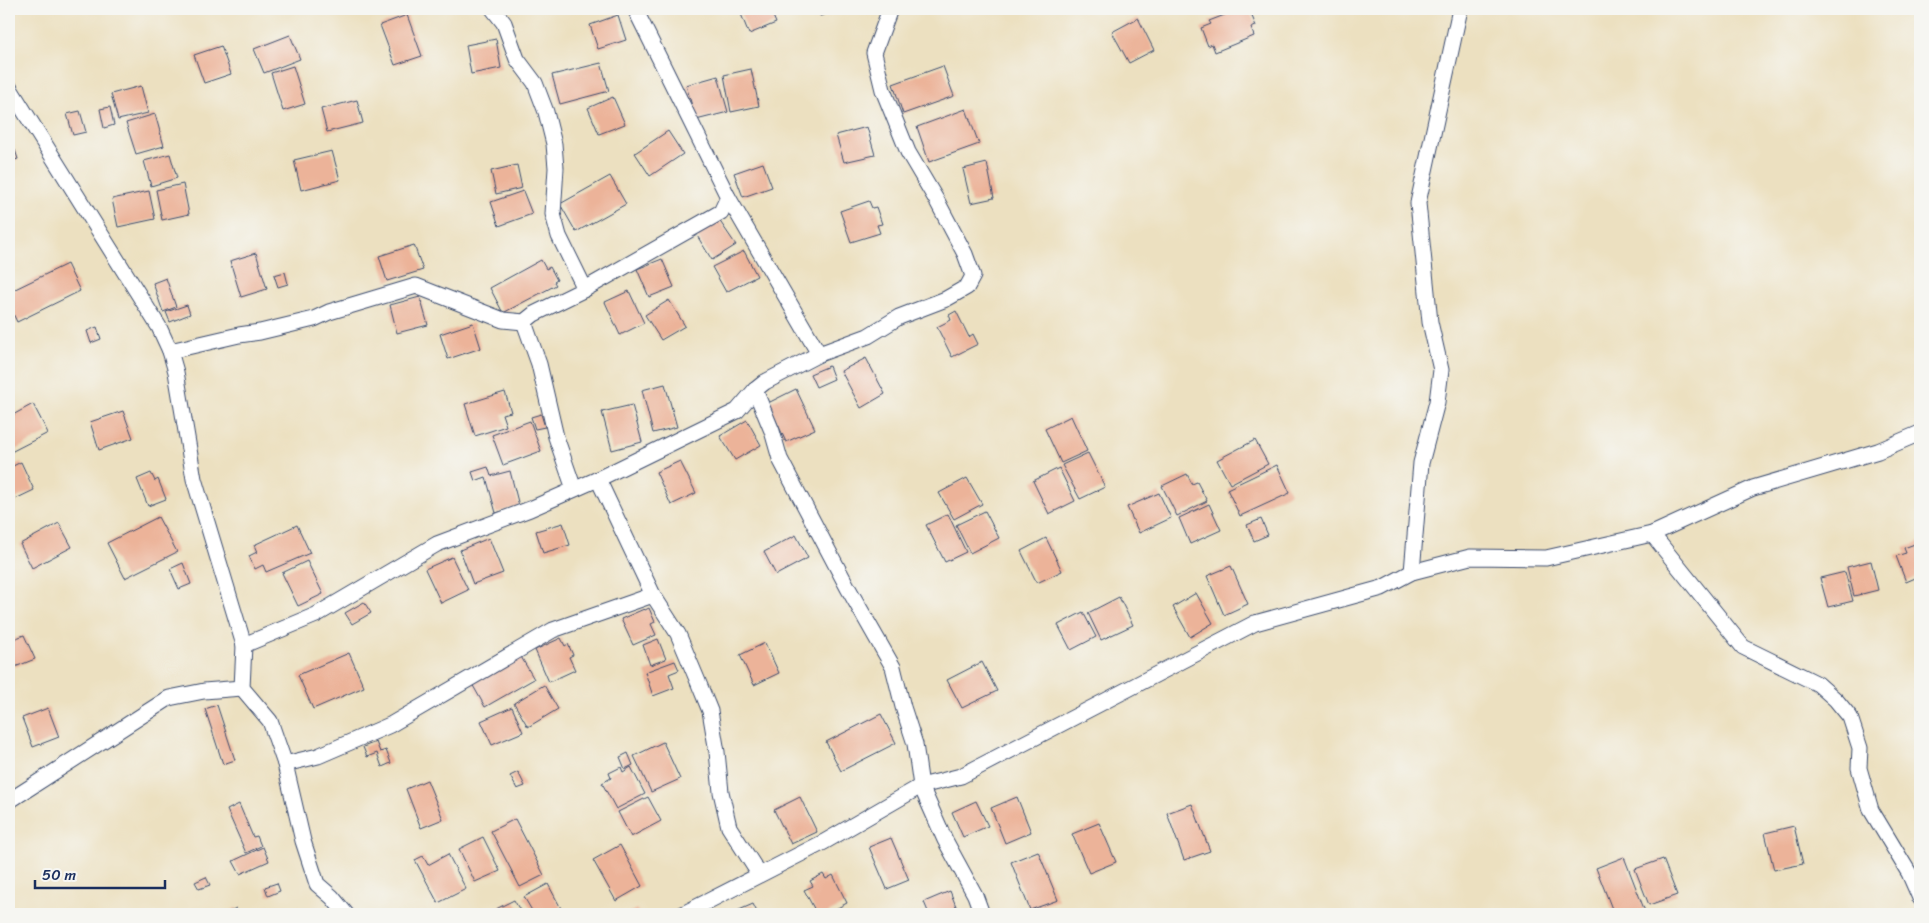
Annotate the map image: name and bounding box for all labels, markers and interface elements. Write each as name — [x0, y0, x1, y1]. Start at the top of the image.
scale bar — [35, 858, 165, 890]
text: 50 m — [42, 862, 77, 888]

